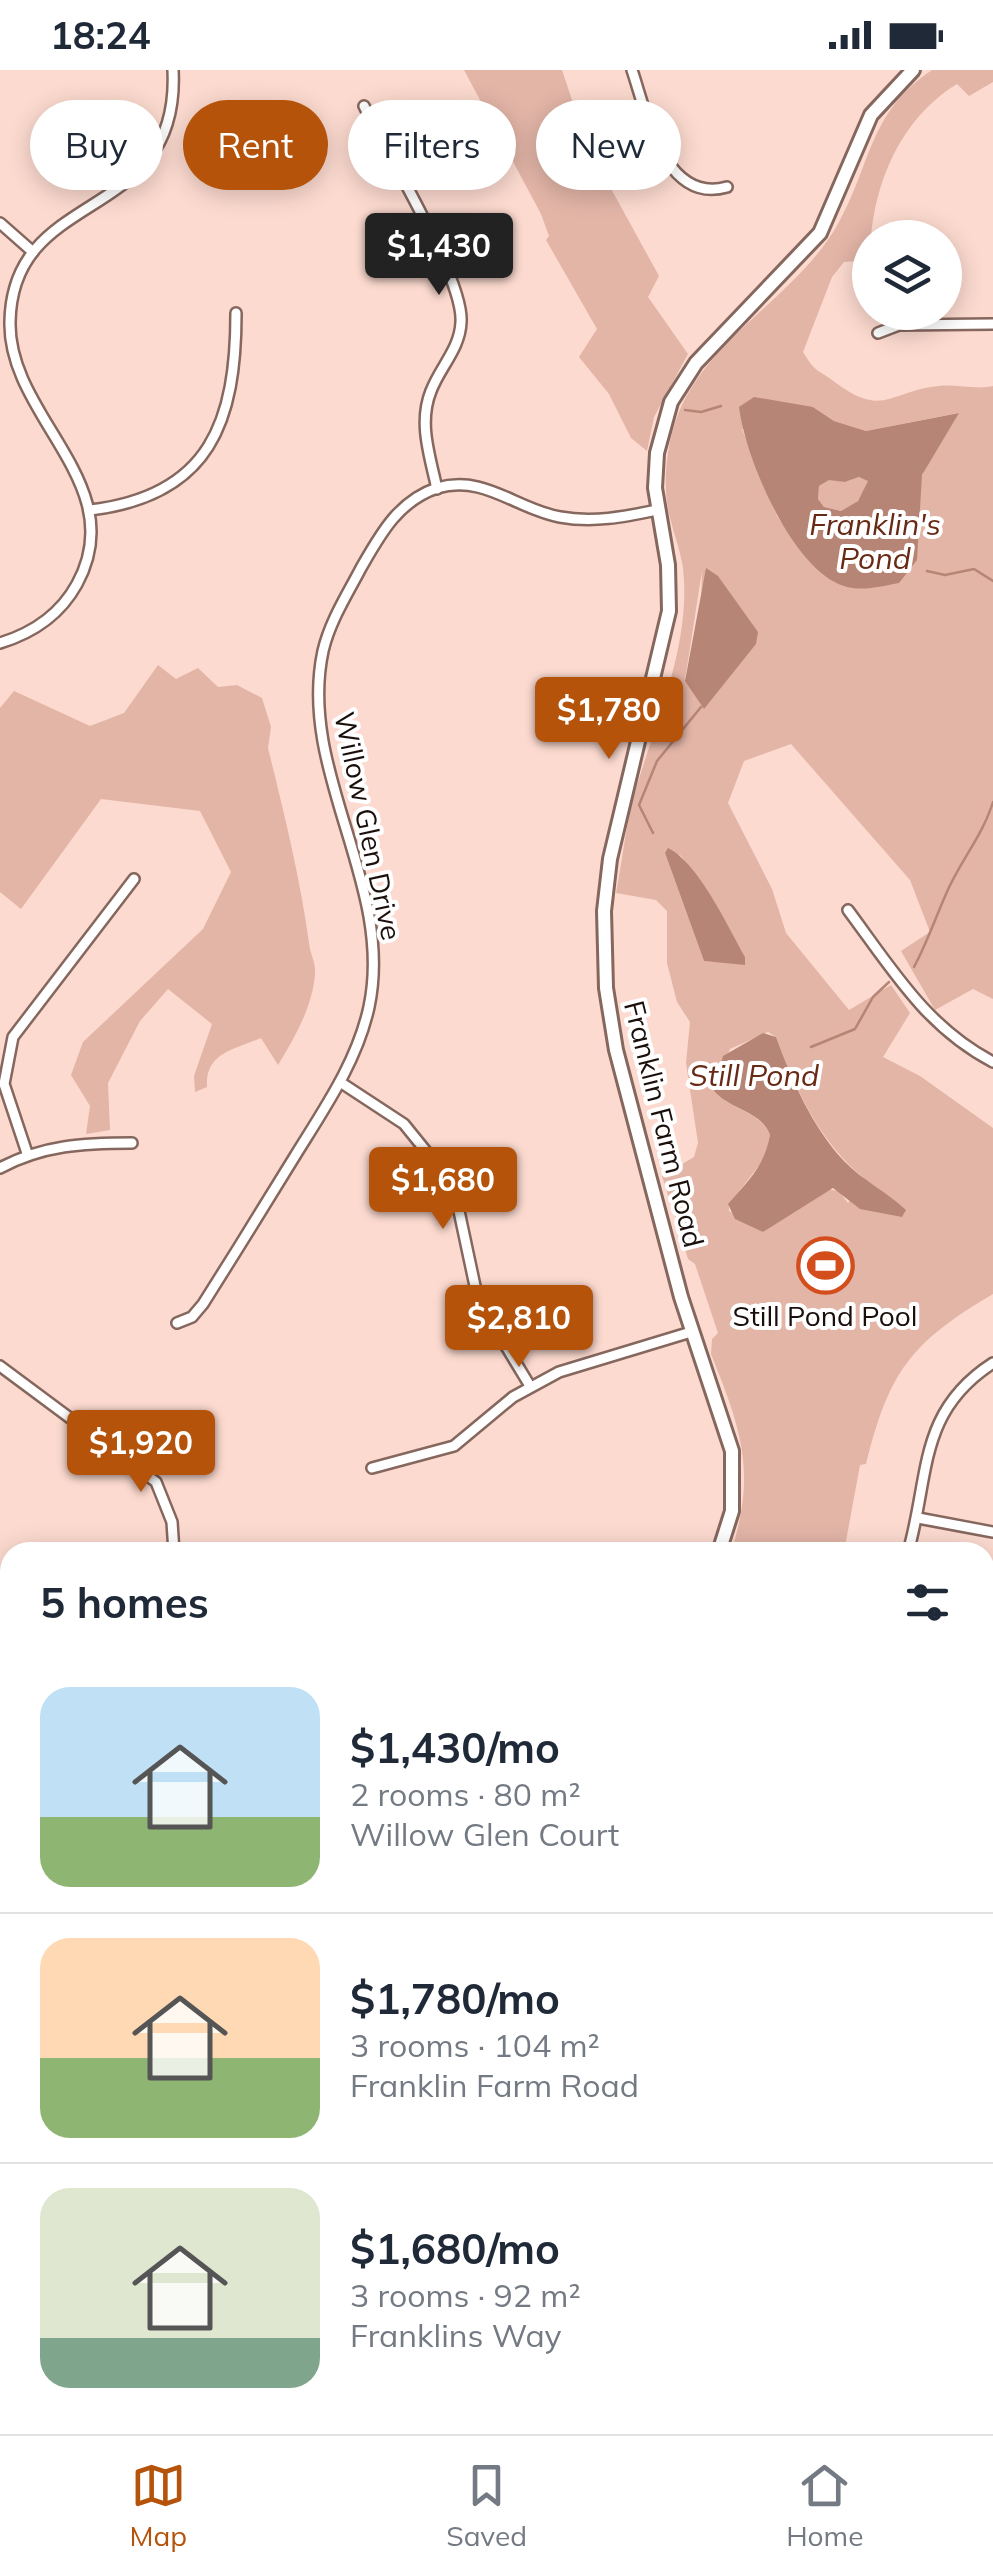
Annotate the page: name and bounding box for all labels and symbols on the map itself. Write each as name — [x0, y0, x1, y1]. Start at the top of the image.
pin: $1,430 — [358, 213, 520, 298]
water label: Franklin's Pond — [809, 505, 941, 577]
pin: $1,780 — [528, 677, 690, 762]
street label: Willow Glen Drive — [327, 709, 410, 943]
street label: Franklin Farm Road — [617, 997, 712, 1251]
water label: Still Pond — [689, 1056, 819, 1094]
pin: $1,680 — [362, 1147, 524, 1232]
sports icon: Still Pond Pool — [795, 1235, 855, 1295]
pin: $2,810 — [438, 1285, 600, 1370]
place label: Still Pond Pool — [733, 1298, 917, 1333]
pin: $1,920 — [60, 1410, 222, 1495]

